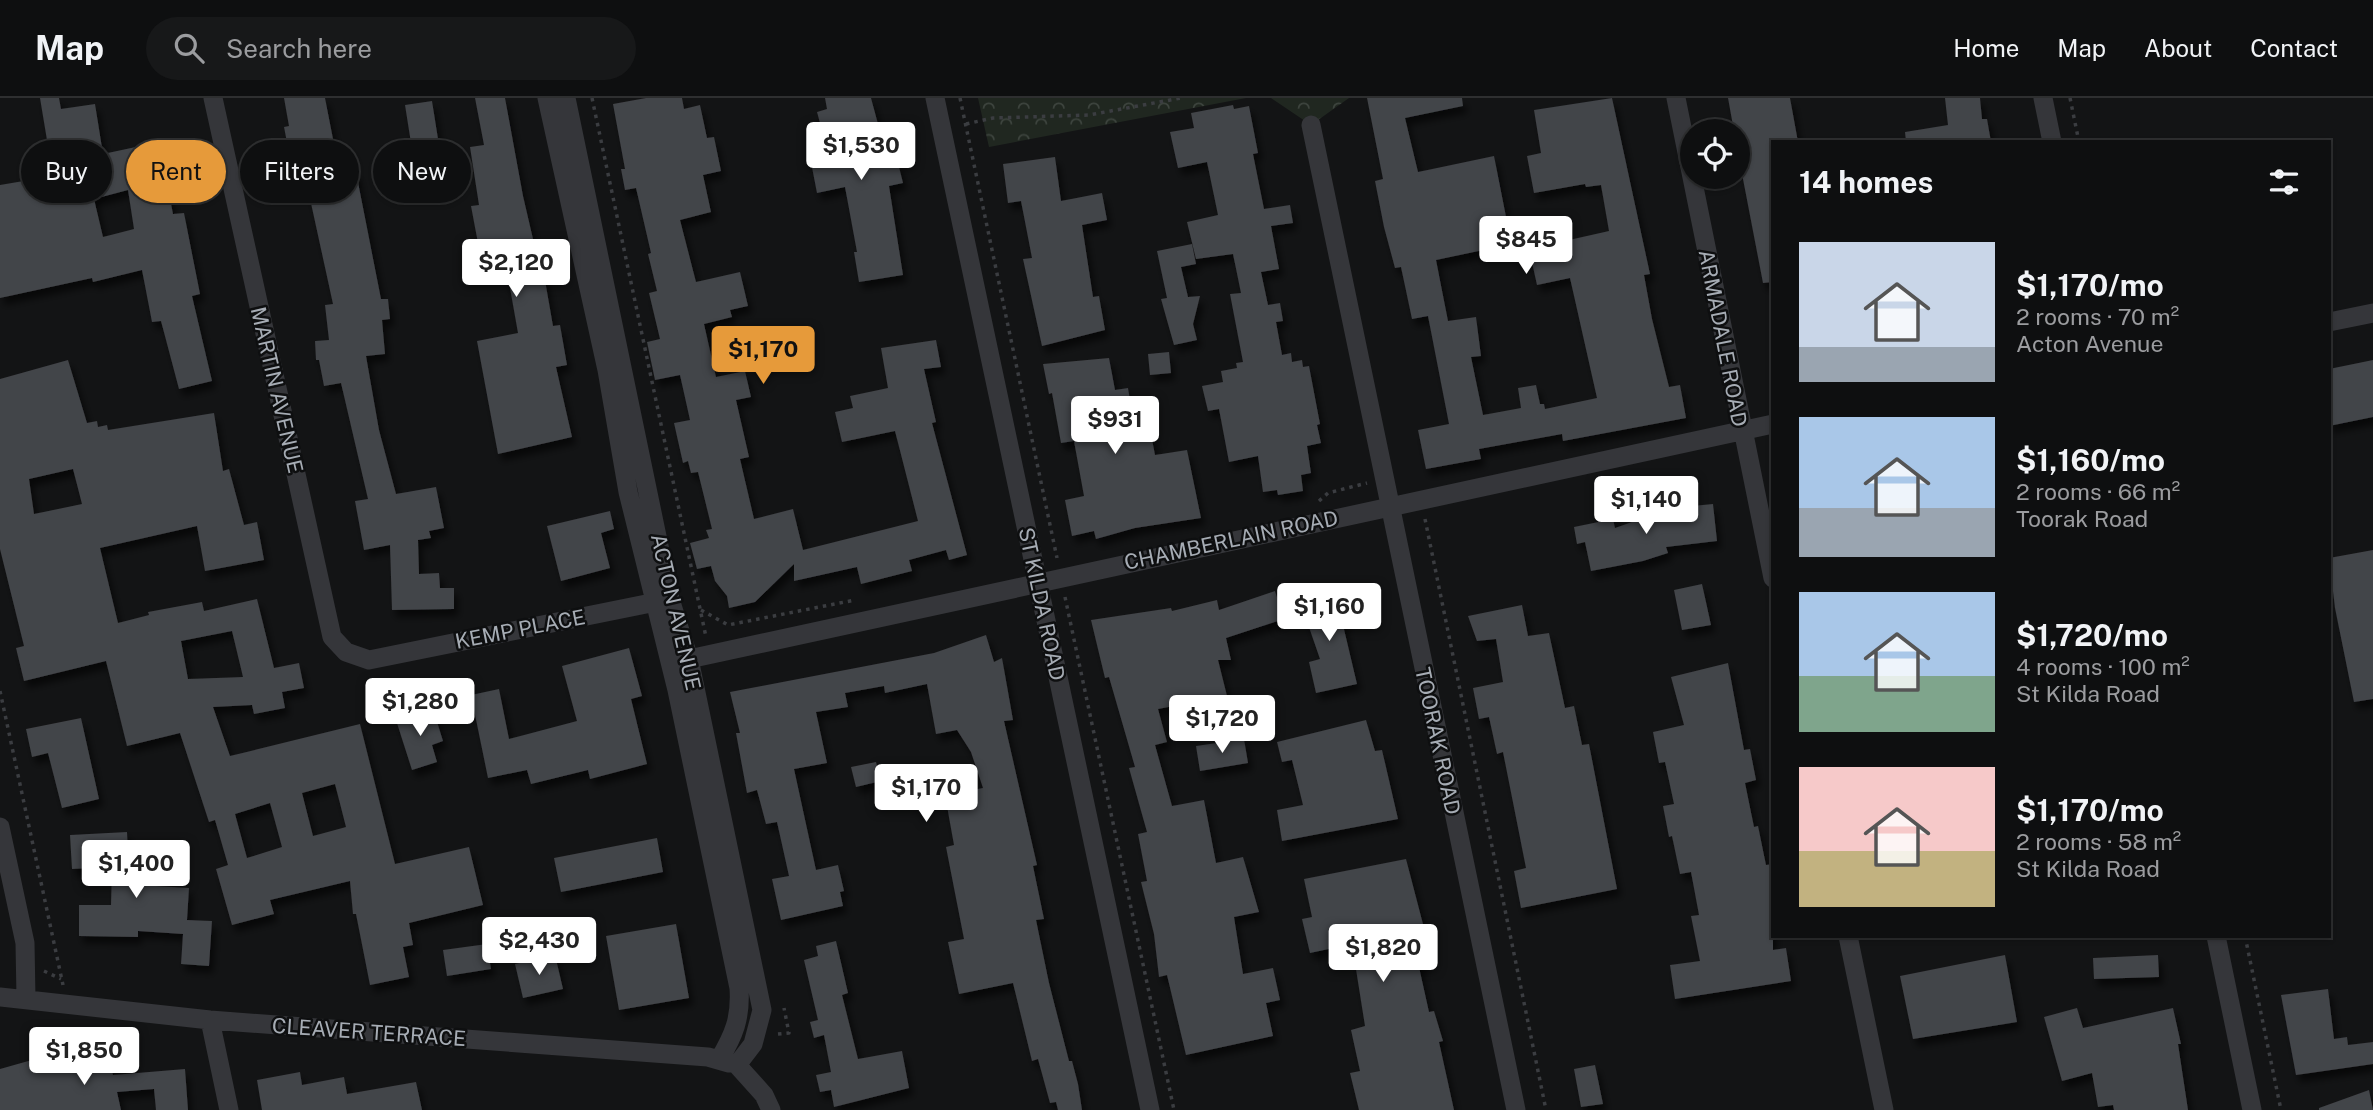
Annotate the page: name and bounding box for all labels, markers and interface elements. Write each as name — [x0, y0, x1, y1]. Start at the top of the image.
search box — [146, 17, 636, 80]
text: Map — [35, 29, 104, 67]
icon: search — [170, 29, 208, 67]
text: Search here — [226, 33, 372, 64]
text: Home — [1953, 34, 2019, 62]
text: Map — [2057, 34, 2106, 62]
text: About — [2144, 34, 2212, 62]
text: Contact — [2250, 34, 2338, 62]
map controls — [1680, 119, 1750, 189]
button: locate — [1680, 119, 1750, 189]
pin: $1,530 — [804, 122, 918, 182]
text: $1,530 — [822, 131, 900, 158]
chip: Buy — [21, 140, 112, 203]
chip: Rent — [126, 140, 226, 203]
chip: Filters — [240, 140, 359, 203]
chip: New — [373, 140, 471, 203]
icon: filters — [2265, 163, 2303, 201]
text: 14 homes — [1799, 164, 1933, 200]
pin: $845 — [1485, 216, 1567, 276]
text: $845 — [1495, 225, 1557, 252]
pin: $2,120 — [459, 240, 573, 299]
street label: ARMADALE ROAD — [1694, 247, 1752, 429]
text: $2,120 — [478, 248, 554, 275]
text: $1,170/mo — [2016, 267, 2164, 303]
icon: home — [1855, 270, 1939, 354]
text: 2 rooms · 70 m² — [2016, 303, 2179, 330]
street label: MARTIN AVENUE — [246, 304, 308, 476]
pin: $1,170 — [706, 327, 820, 386]
text: Acton Avenue — [2016, 330, 2164, 357]
text: $1,170 — [728, 335, 798, 362]
pin: $931 — [1074, 396, 1156, 456]
text: $931 — [1087, 405, 1143, 432]
text: $1,160/mo — [2016, 442, 2165, 478]
icon: home — [1855, 445, 1939, 529]
pin: $1,140 — [1589, 476, 1703, 536]
text: 2 rooms · 66 m² — [2016, 478, 2180, 505]
text: $1,140 — [1610, 485, 1682, 512]
street label: CHAMBERLAIN ROAD — [1122, 505, 1340, 575]
text: Toorak Road — [2016, 505, 2148, 532]
street label: ST KILDA ROAD — [1014, 525, 1070, 683]
street label: ACTON AVENUE — [646, 531, 706, 693]
pin: $1,160 — [1272, 584, 1386, 643]
text: $1,160 — [1293, 592, 1365, 619]
street label: KEMP PLACE — [453, 604, 587, 654]
text: $1,720/mo — [2016, 617, 2168, 653]
icon: home — [1855, 620, 1939, 704]
text: 4 rooms · 100 m² — [2016, 653, 2190, 680]
street label: TOORAK ROAD — [1410, 665, 1466, 817]
pin: $1,280 — [363, 678, 477, 738]
text: St Kilda Road — [2016, 680, 2160, 707]
text: $1,280 — [381, 687, 459, 714]
pin: $1,720 — [1165, 696, 1279, 755]
text: $1,720 — [1185, 704, 1259, 731]
pin: $1,170 — [869, 764, 983, 824]
text: $1,170 — [891, 773, 961, 800]
text: $1,170/mo — [2016, 792, 2164, 828]
icon: home — [1855, 795, 1939, 879]
text: 2 rooms · 58 m² — [2016, 828, 2181, 855]
pin: $1,400 — [79, 840, 193, 900]
text: $1,400 — [98, 849, 174, 876]
text: St Kilda Road — [2016, 855, 2160, 882]
pin: $2,430 — [482, 918, 596, 977]
pin: $1,820 — [1326, 924, 1440, 984]
text: $2,430 — [498, 926, 580, 953]
text: $1,820 — [1345, 933, 1421, 960]
street label: CLEAVER TERRACE — [271, 1013, 467, 1051]
pin: $1,850 — [27, 1028, 141, 1087]
text: $1,850 — [45, 1036, 123, 1063]

